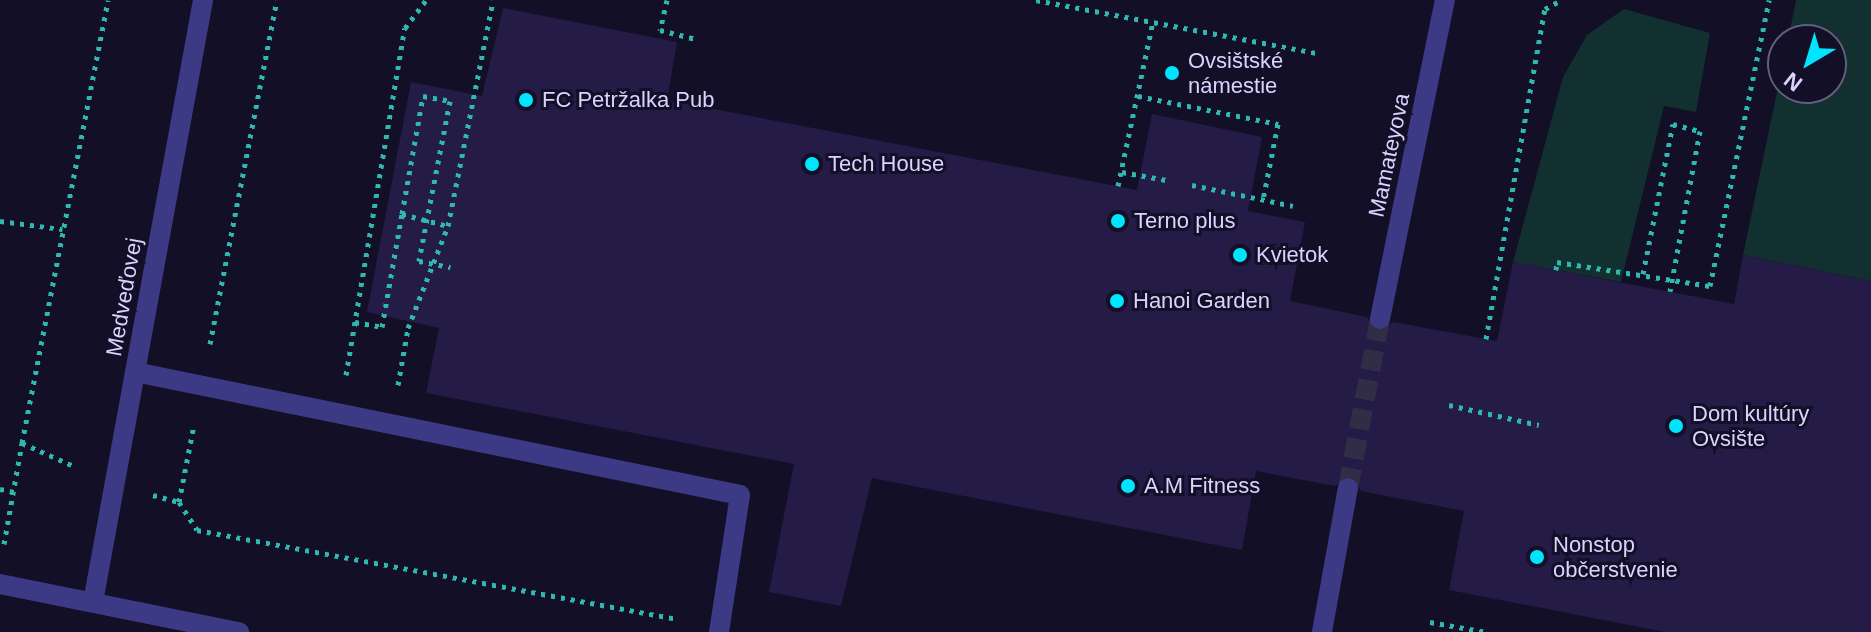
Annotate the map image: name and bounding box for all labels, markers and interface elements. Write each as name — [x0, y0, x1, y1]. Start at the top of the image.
north arrow — [1767, 24, 1847, 104]
place label: Ovsištské námestie — [1188, 47, 1283, 98]
marker: Ovsištské námestie — [1163, 64, 1181, 82]
text: N — [1779, 67, 1807, 96]
place label: FC Petržalka Pub — [542, 87, 714, 113]
marker: FC Petržalka Pub — [517, 91, 535, 109]
street label: Mamateyova — [1363, 91, 1415, 219]
place label: Tech House — [828, 151, 944, 177]
marker: Tech House — [803, 155, 821, 173]
place label: Terno plus — [1134, 208, 1236, 234]
marker: Terno plus — [1109, 212, 1127, 230]
street label: Medveďovej — [101, 236, 147, 358]
place label: Kvietok — [1256, 242, 1328, 268]
marker: Kvietok — [1231, 246, 1249, 264]
place label: Hanoi Garden — [1133, 288, 1270, 314]
marker: Hanoi Garden — [1108, 292, 1126, 310]
place label: Dom kultúry Ovsište — [1692, 400, 1809, 452]
marker: Dom kultúry Ovsište — [1667, 417, 1685, 435]
place label: A.M Fitness — [1144, 473, 1260, 499]
marker: A.M Fitness — [1119, 477, 1137, 495]
place label: Nonstop občerstvenie — [1553, 531, 1678, 582]
marker: Nonstop občerstvenie — [1528, 548, 1546, 566]

